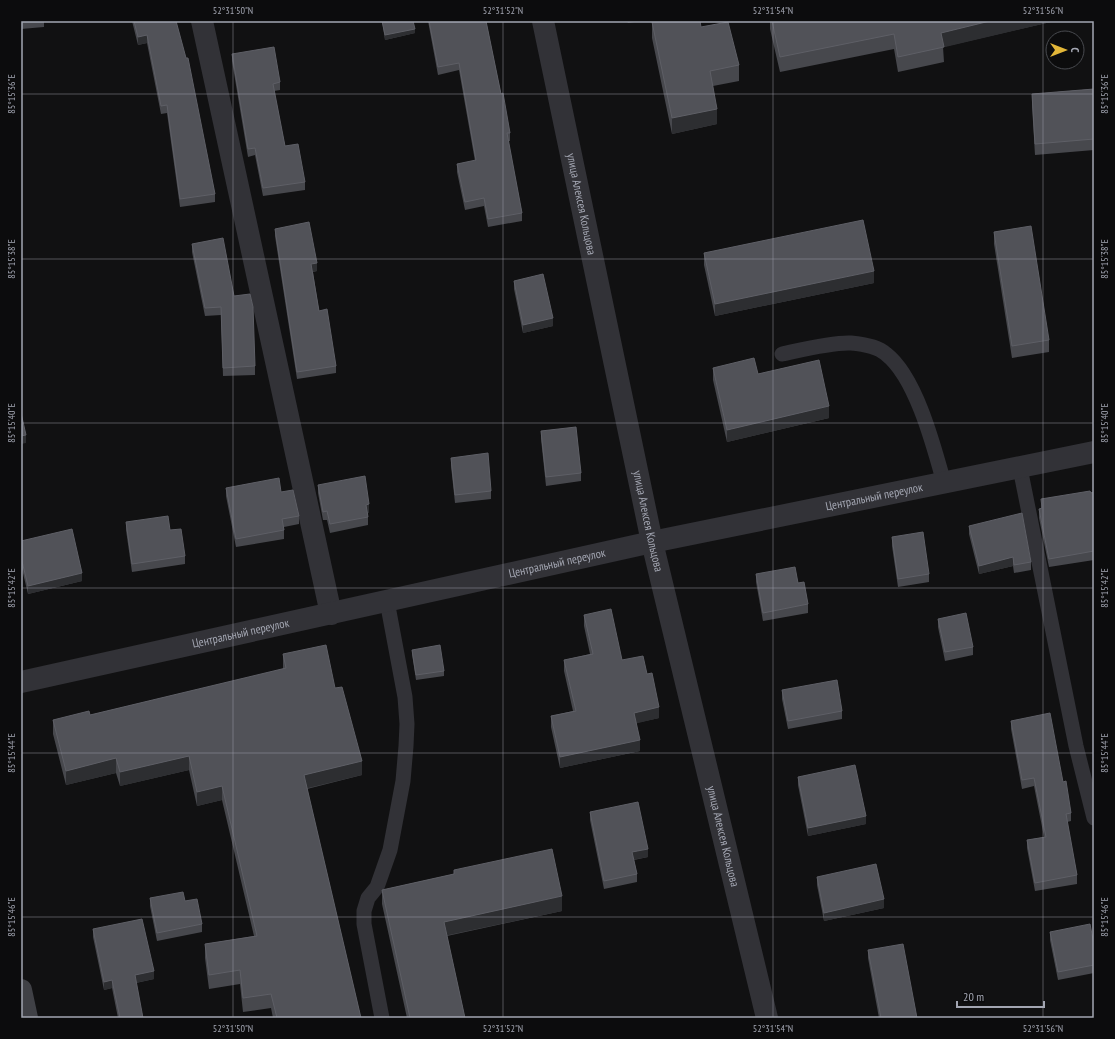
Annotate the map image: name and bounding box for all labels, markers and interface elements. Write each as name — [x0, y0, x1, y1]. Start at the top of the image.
text: 52°31'50"N — [213, 4, 253, 17]
text: 52°31'52"N — [483, 4, 523, 17]
text: 52°31'54"N — [753, 4, 793, 17]
text: 52°31'56"N — [1023, 4, 1063, 17]
north arrow — [1045, 30, 1085, 70]
text: С — [1068, 47, 1082, 53]
text: 85°15'36"E — [5, 74, 18, 114]
text: 85°15'36"E — [1098, 74, 1111, 114]
street label: улица Алексея Кольцова — [564, 152, 600, 256]
text: 85°15'38"E — [5, 239, 18, 279]
text: 85°15'38"E — [1098, 239, 1111, 279]
text: 85°15'40"E — [5, 403, 18, 443]
text: 85°15'40"E — [1098, 403, 1111, 443]
street label: улица Алексея Кольцова — [630, 469, 667, 573]
street label: Центральный переулок — [824, 479, 924, 513]
street label: Центральный переулок — [507, 545, 607, 581]
text: 85°15'42"E — [5, 568, 18, 608]
text: 85°15'42"E — [1098, 568, 1111, 608]
street label: Центральный переулок — [191, 615, 291, 651]
text: 85°15'44"E — [5, 733, 18, 773]
text: 85°15'44"E — [1098, 733, 1111, 773]
street label: улица Алексея Кольцова — [704, 784, 743, 888]
text: 85°15'46"E — [5, 897, 18, 937]
text: 85°15'46"E — [1098, 897, 1111, 937]
scale bar — [957, 983, 1044, 1009]
text: 20 m — [963, 989, 984, 1004]
text: 52°31'50"N — [213, 1022, 253, 1035]
text: 52°31'52"N — [483, 1022, 523, 1035]
text: 52°31'54"N — [753, 1022, 793, 1035]
text: 52°31'56"N — [1023, 1022, 1063, 1035]

